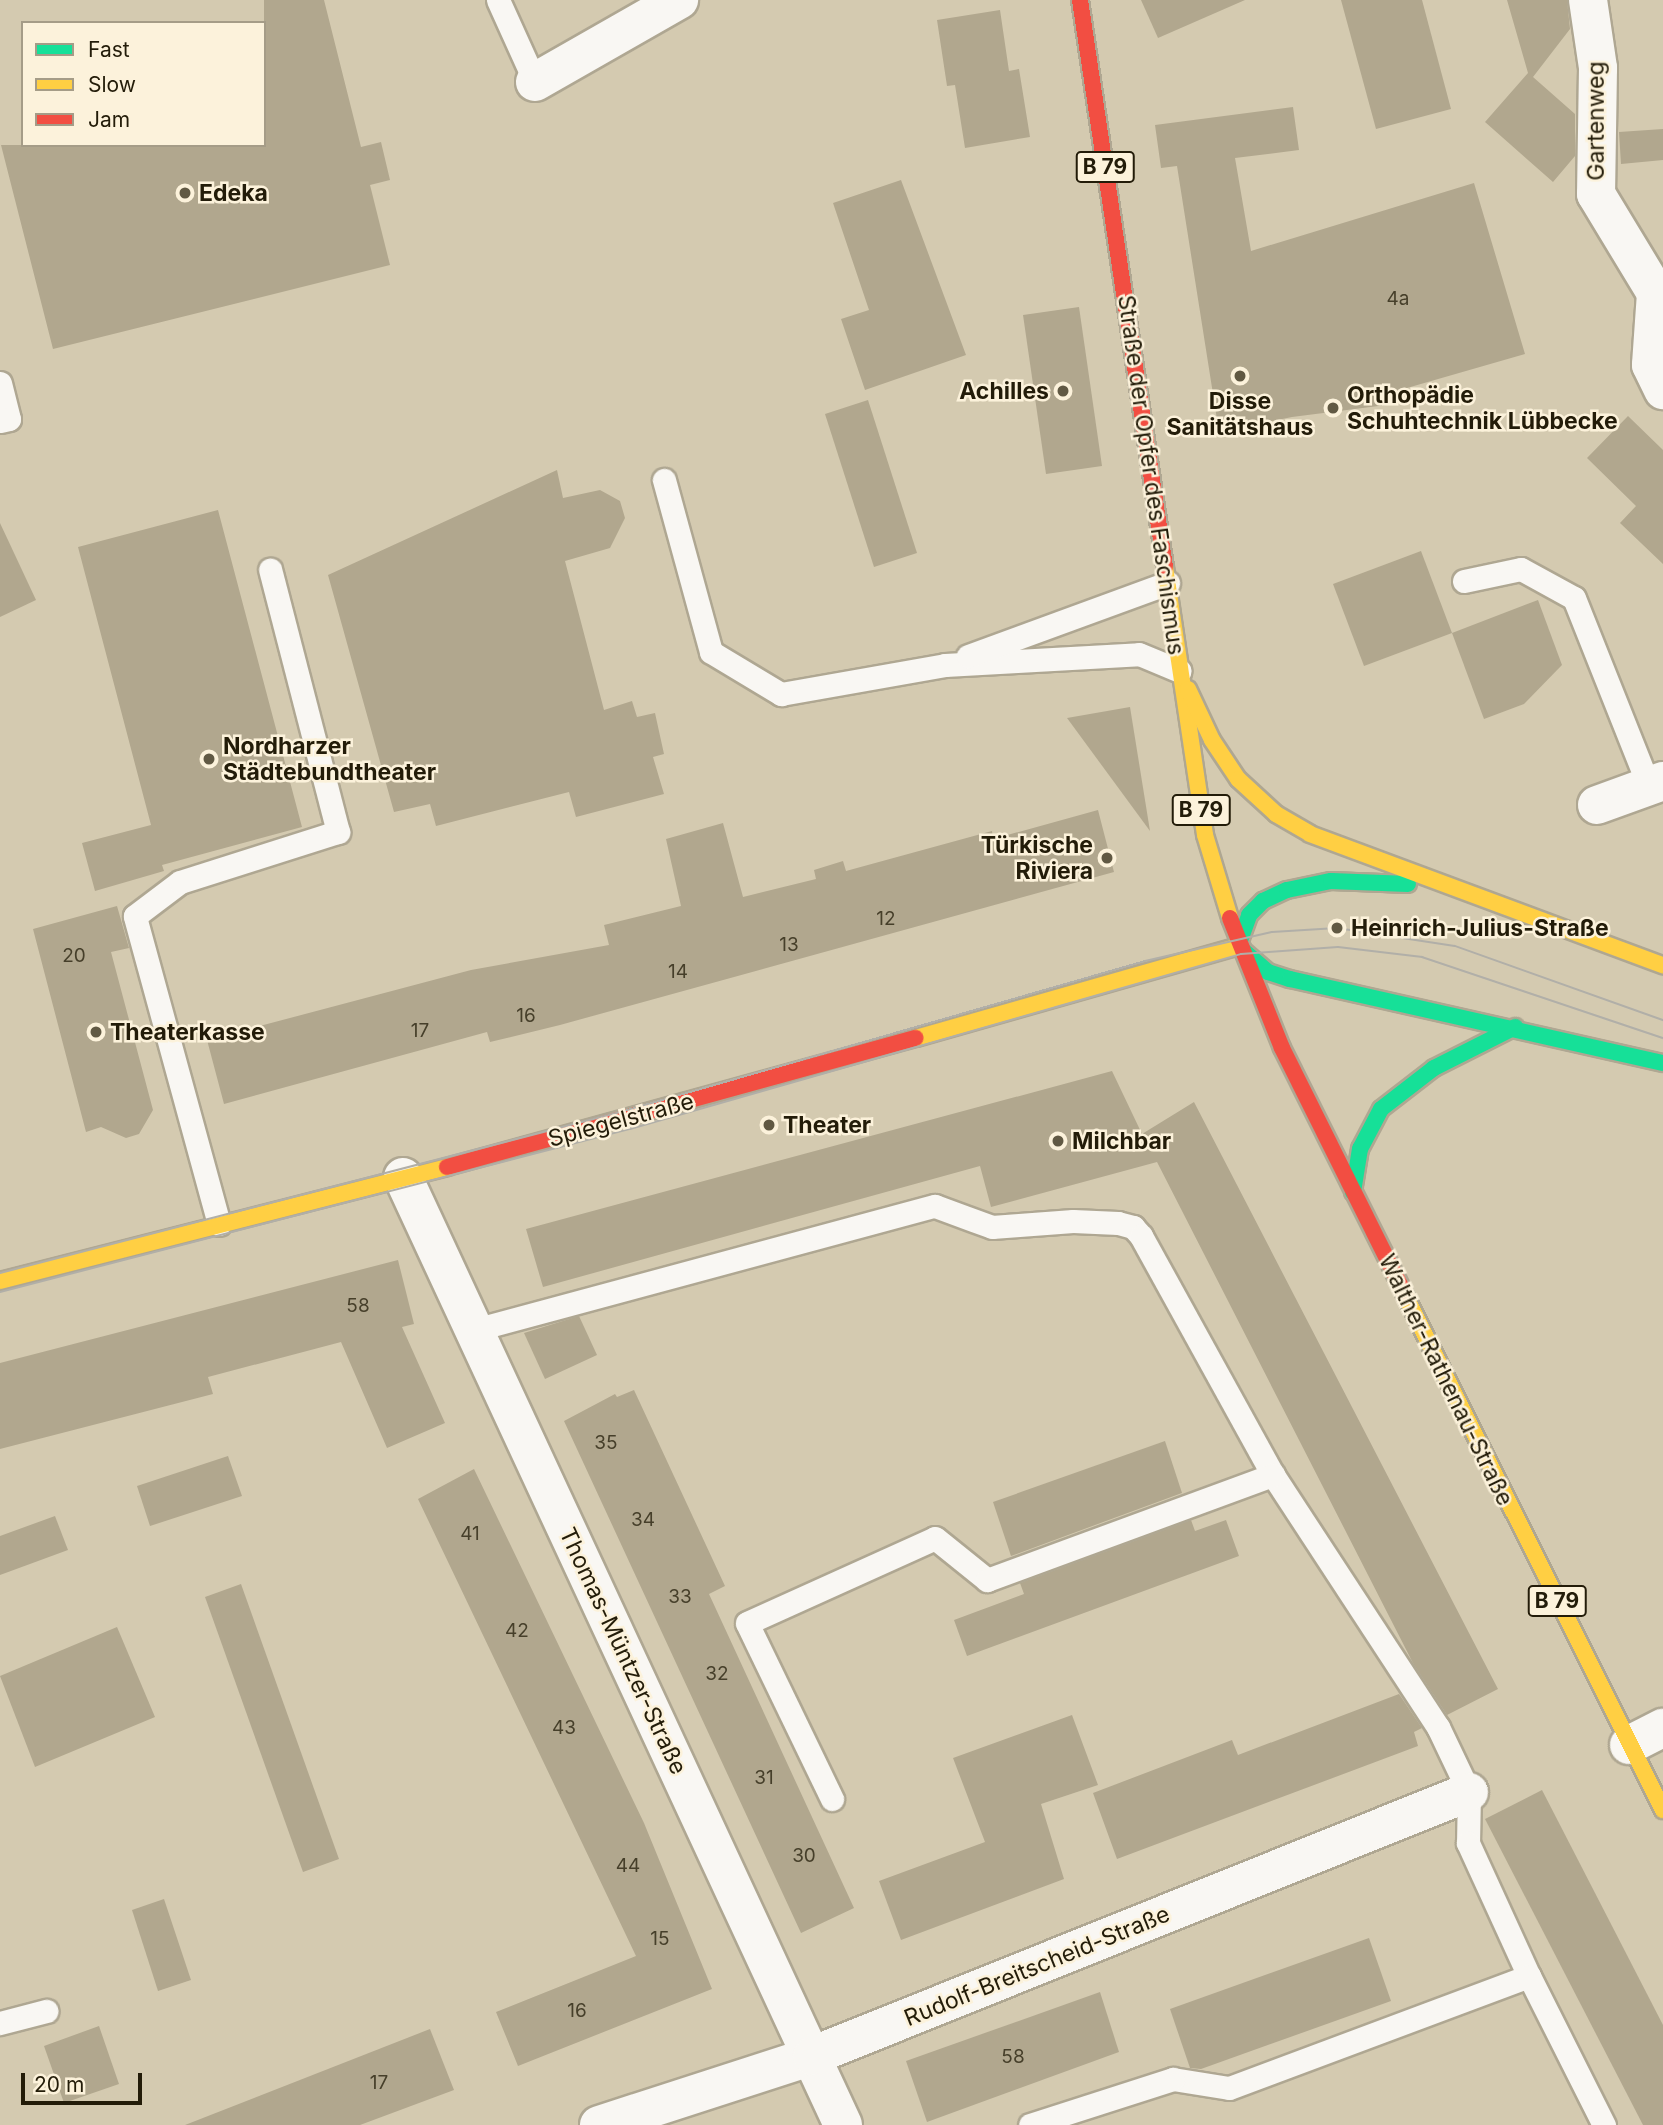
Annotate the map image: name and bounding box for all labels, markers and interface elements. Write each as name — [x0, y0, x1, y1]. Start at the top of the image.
legend — [21, 21, 266, 147]
text: Fast — [88, 37, 130, 62]
street label: Gartenweg — [1582, 61, 1610, 181]
text: Slow — [88, 72, 136, 97]
text: Jam — [88, 107, 130, 132]
road number: B 79 — [1075, 150, 1135, 184]
place label: Edeka — [199, 179, 268, 207]
marker: Edeka — [177, 185, 193, 201]
house number: 4a — [1387, 288, 1409, 310]
street label: Straße der Opfer des Faschismus — [1112, 293, 1190, 657]
marker: Disse Sanitätshaus — [1232, 368, 1248, 384]
place label: Achilles — [959, 377, 1049, 405]
place label: Orthopädie Schuhtechnik Lübbecke — [1347, 381, 1618, 435]
marker: Achilles — [1055, 383, 1071, 399]
place label: Disse Sanitätshaus — [1167, 387, 1313, 441]
marker: Orthopädie Schuhtechnik Lübbecke — [1325, 400, 1341, 416]
place label: Nordharzer Städtebundtheater — [223, 732, 436, 786]
marker: Nordharzer Städtebundtheater — [201, 751, 217, 767]
road number: B 79 — [1171, 792, 1231, 828]
place label: Türkische Riviera — [981, 831, 1093, 885]
marker: Türkische Riviera — [1099, 850, 1115, 866]
house number: 12 — [876, 908, 896, 930]
place label: Heinrich-Julius-Straße — [1351, 914, 1609, 942]
marker: Heinrich-Julius-Straße — [1329, 920, 1345, 936]
house number: 13 — [779, 934, 799, 956]
house number: 20 — [62, 945, 86, 967]
house number: 14 — [668, 961, 688, 983]
house number: 16 — [516, 1005, 536, 1027]
place label: Theaterkasse — [110, 1018, 265, 1046]
house number: 17 — [411, 1020, 429, 1042]
marker: Theaterkasse — [88, 1024, 104, 1040]
street label: Spiegelstraße — [545, 1087, 697, 1153]
place label: Theater — [783, 1111, 871, 1139]
marker: Theater — [761, 1117, 777, 1133]
place label: Milchbar — [1072, 1127, 1171, 1155]
marker: Milchbar — [1050, 1133, 1066, 1149]
street label: Walther-Rathenau-Straße — [1373, 1250, 1519, 1510]
house number: 58 — [346, 1295, 370, 1317]
house number: 35 — [594, 1432, 618, 1454]
house number: 34 — [631, 1509, 655, 1531]
house number: 41 — [460, 1523, 480, 1545]
street label: Thomas-Müntzer-Straße — [554, 1523, 692, 1779]
road number: B 79 — [1527, 1584, 1587, 1618]
house number: 33 — [668, 1586, 692, 1608]
house number: 42 — [505, 1620, 529, 1642]
house number: 32 — [705, 1663, 729, 1685]
house number: 43 — [552, 1717, 576, 1739]
house number: 31 — [754, 1767, 774, 1789]
house number: 30 — [792, 1845, 816, 1867]
house number: 44 — [616, 1855, 640, 1877]
street label: Rudolf-Breitscheid-Straße — [900, 1900, 1174, 2032]
house number: 15 — [650, 1928, 670, 1950]
house number: 16 — [567, 2000, 587, 2022]
house number: 58 — [1001, 2046, 1025, 2068]
scale bar — [24, 2058, 145, 2102]
text: 20 m — [34, 2072, 84, 2097]
house number: 17 — [370, 2072, 388, 2094]

